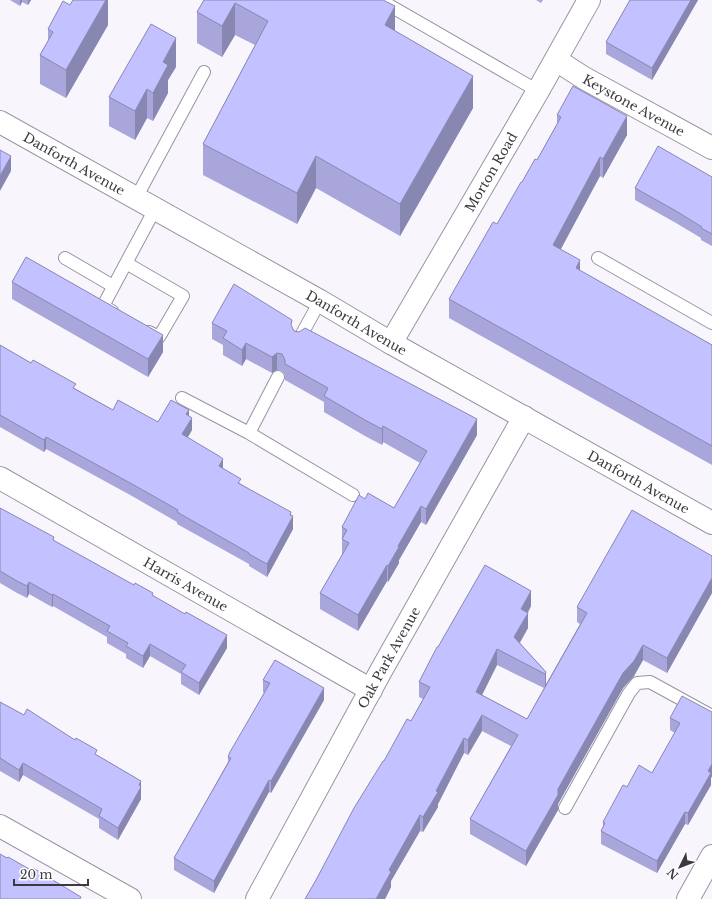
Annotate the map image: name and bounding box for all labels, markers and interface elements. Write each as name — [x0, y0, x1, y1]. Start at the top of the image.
street label: Keystone Avenue — [580, 71, 688, 140]
street label: Danforth Avenue — [20, 129, 128, 199]
street label: Morton Road — [461, 129, 521, 215]
street label: Danforth Avenue — [303, 287, 410, 359]
street label: Danforth Avenue — [584, 447, 692, 518]
street label: Harris Avenue — [140, 554, 231, 615]
street label: Oak Park Avenue — [354, 604, 424, 712]
north arrow — [660, 847, 700, 887]
scale bar — [14, 861, 88, 887]
text: N — [664, 865, 681, 882]
text: 20 m — [20, 867, 52, 882]

